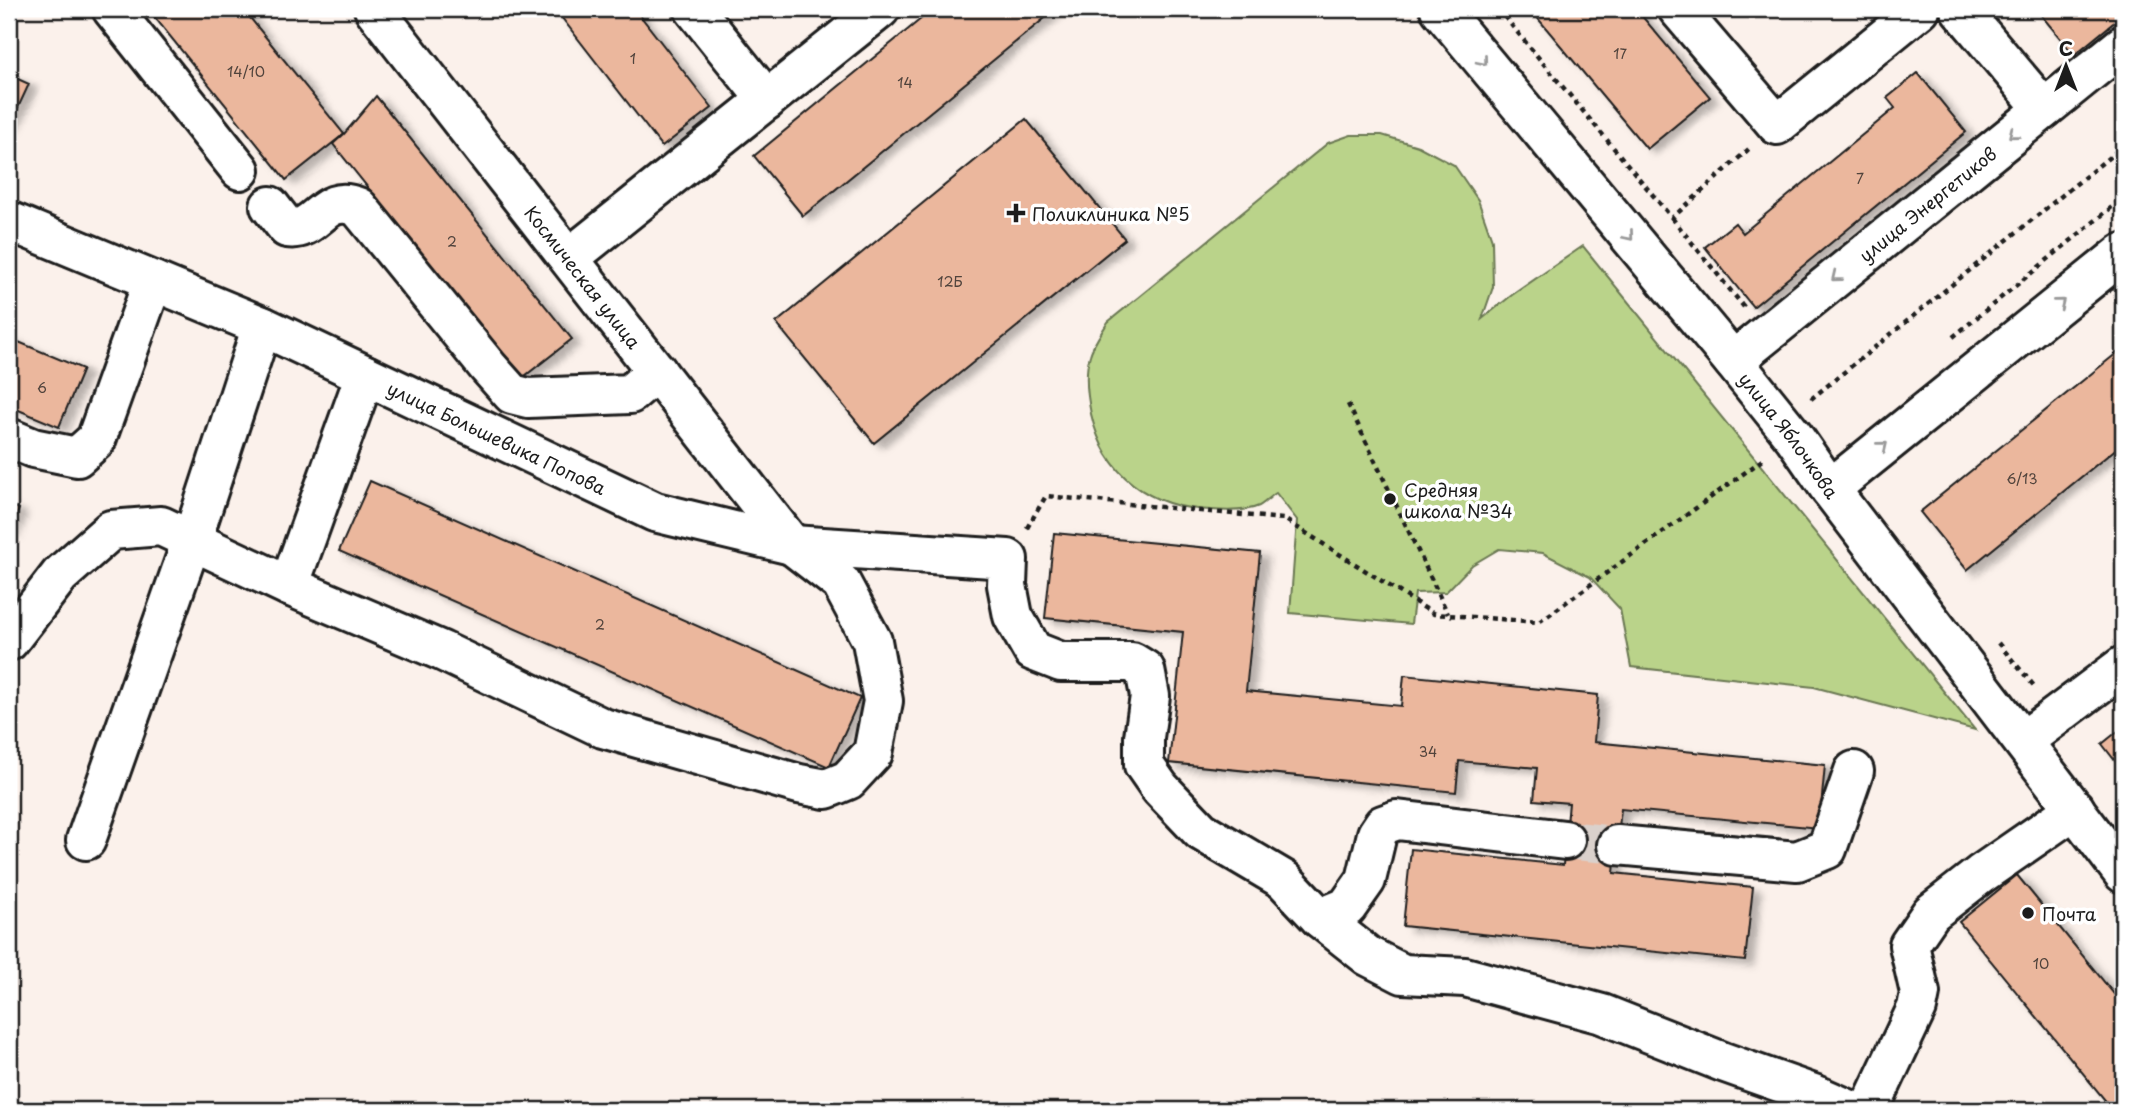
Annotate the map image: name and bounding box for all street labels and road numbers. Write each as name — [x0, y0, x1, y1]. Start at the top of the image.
street label: улица Энергетиков — [1853, 140, 2002, 268]
street label: Космическая улица — [519, 200, 648, 355]
street label: улица Яблочкова — [1733, 366, 1846, 504]
street label: улица Большевика Попова — [383, 374, 612, 501]

